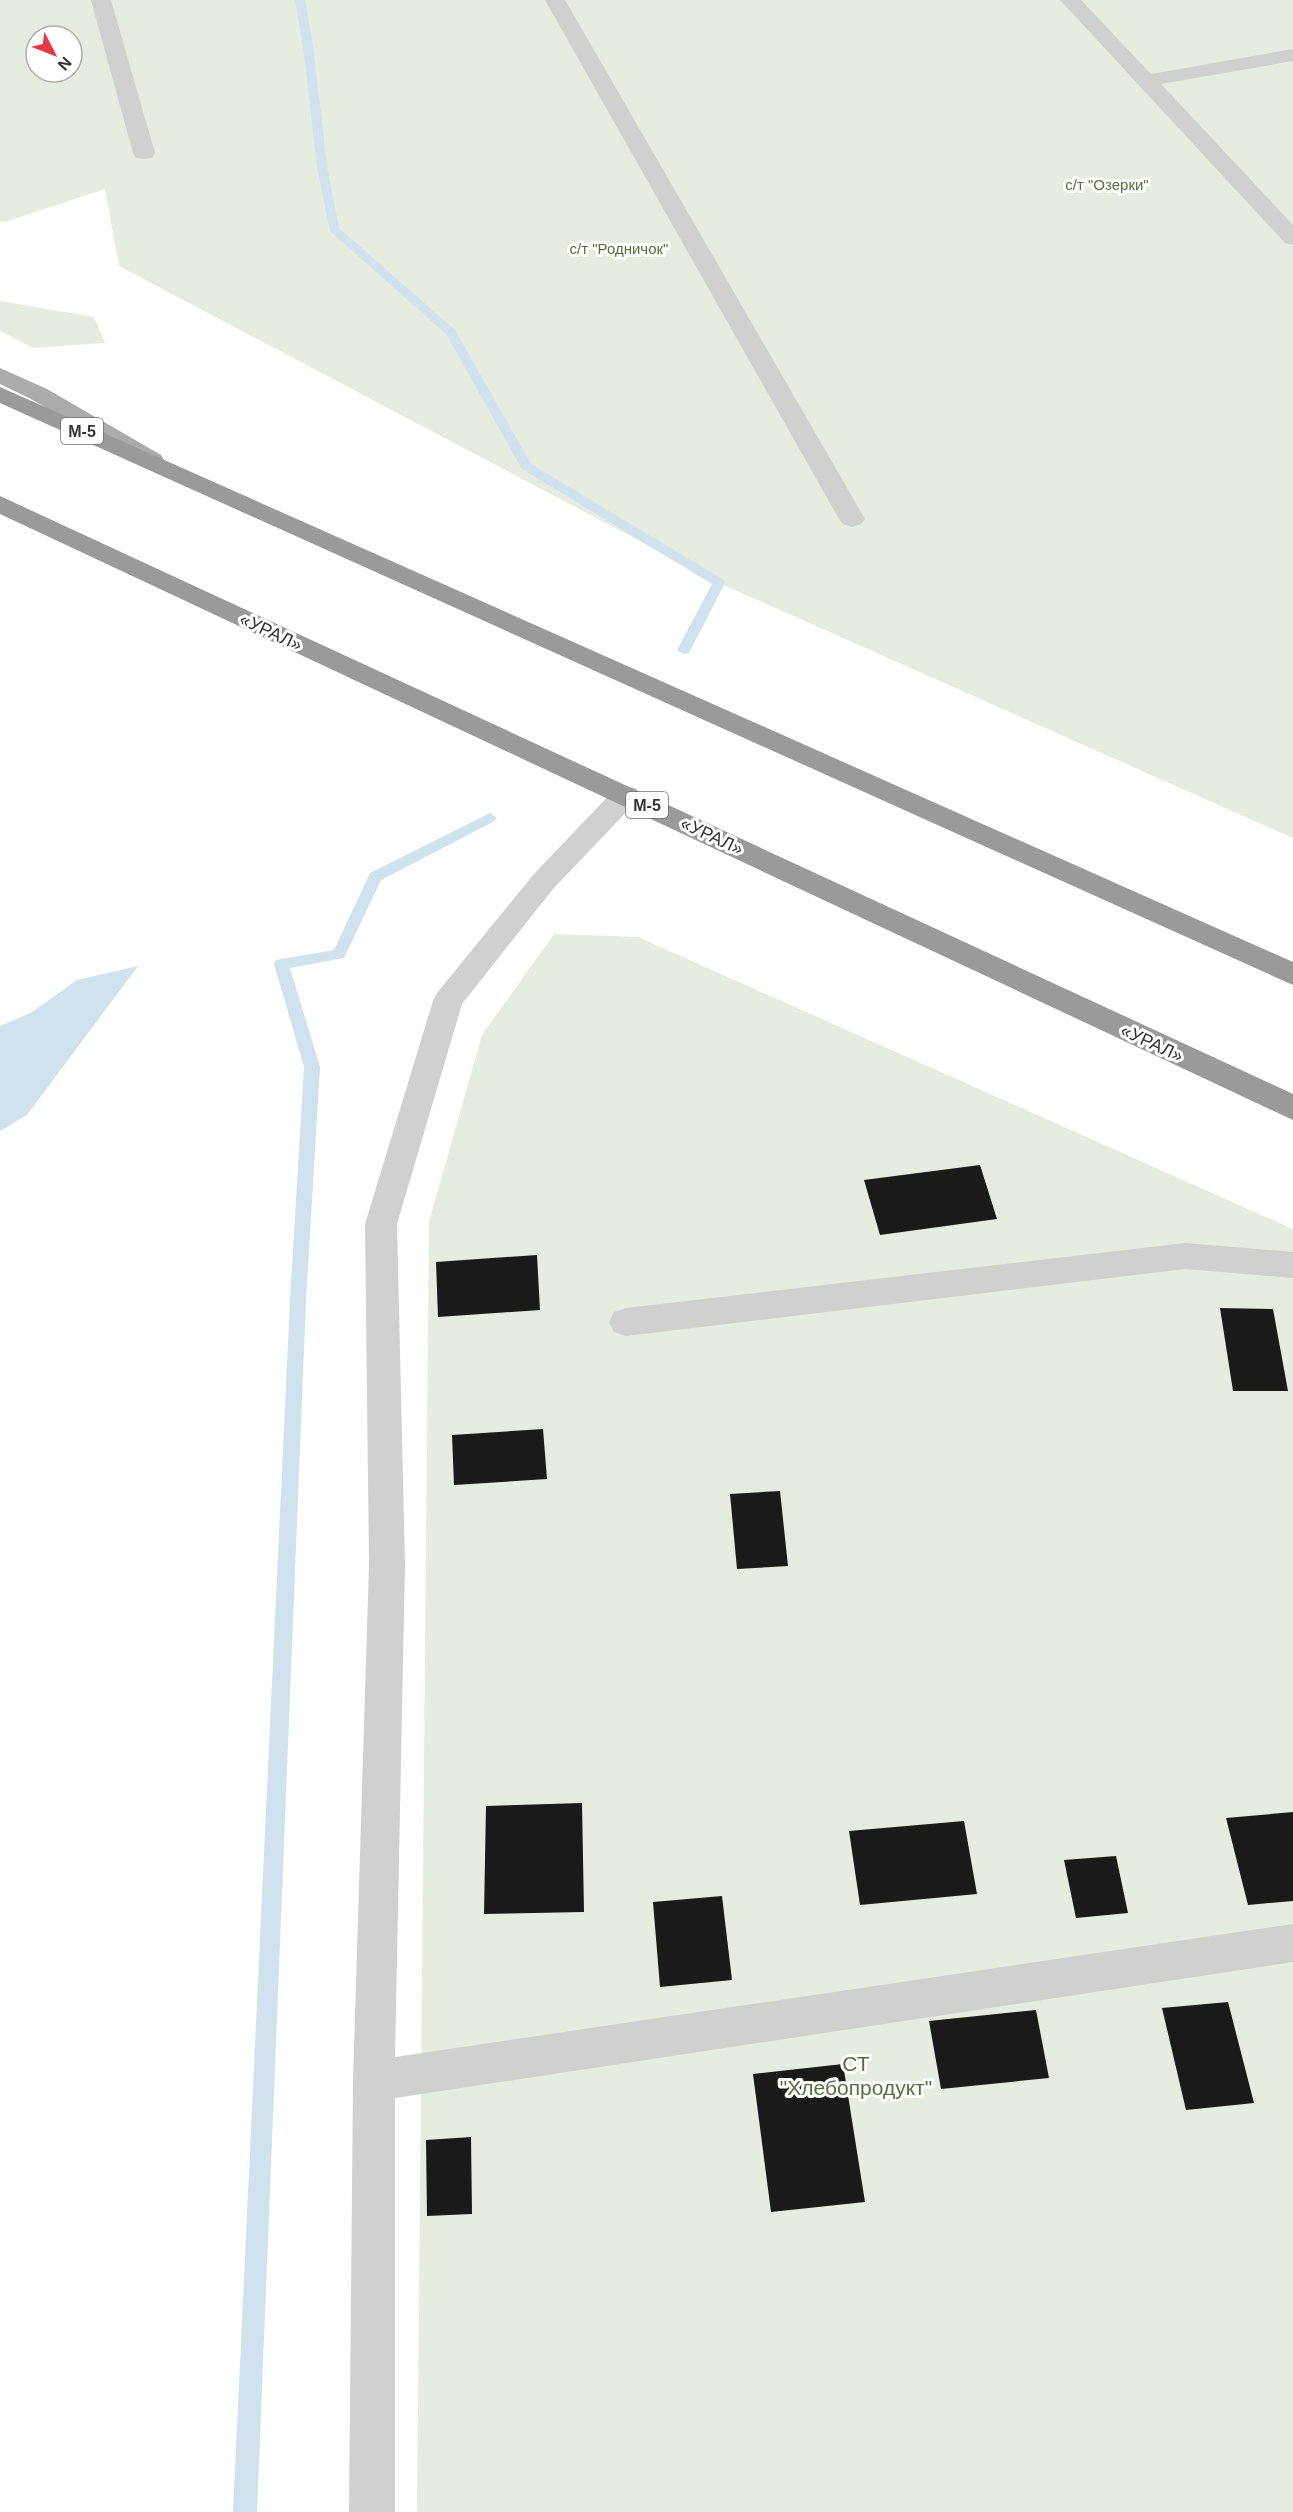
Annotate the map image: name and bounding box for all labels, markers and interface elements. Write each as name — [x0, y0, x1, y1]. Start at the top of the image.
north arrow — [24, 24, 84, 84]
text: N — [55, 54, 75, 74]
park label: с/т "Озерки" — [1065, 176, 1149, 193]
park label: с/т "Родничок" — [570, 240, 668, 257]
road number: М-5 — [61, 418, 103, 444]
street label: «УРАЛ» — [237, 609, 305, 655]
road number: М-5 — [626, 792, 668, 818]
street label: «УРАЛ» — [678, 813, 746, 859]
street label: «УРАЛ» — [1118, 1020, 1186, 1066]
park label: СТ "Хлебопродукт" — [780, 2052, 932, 2099]

